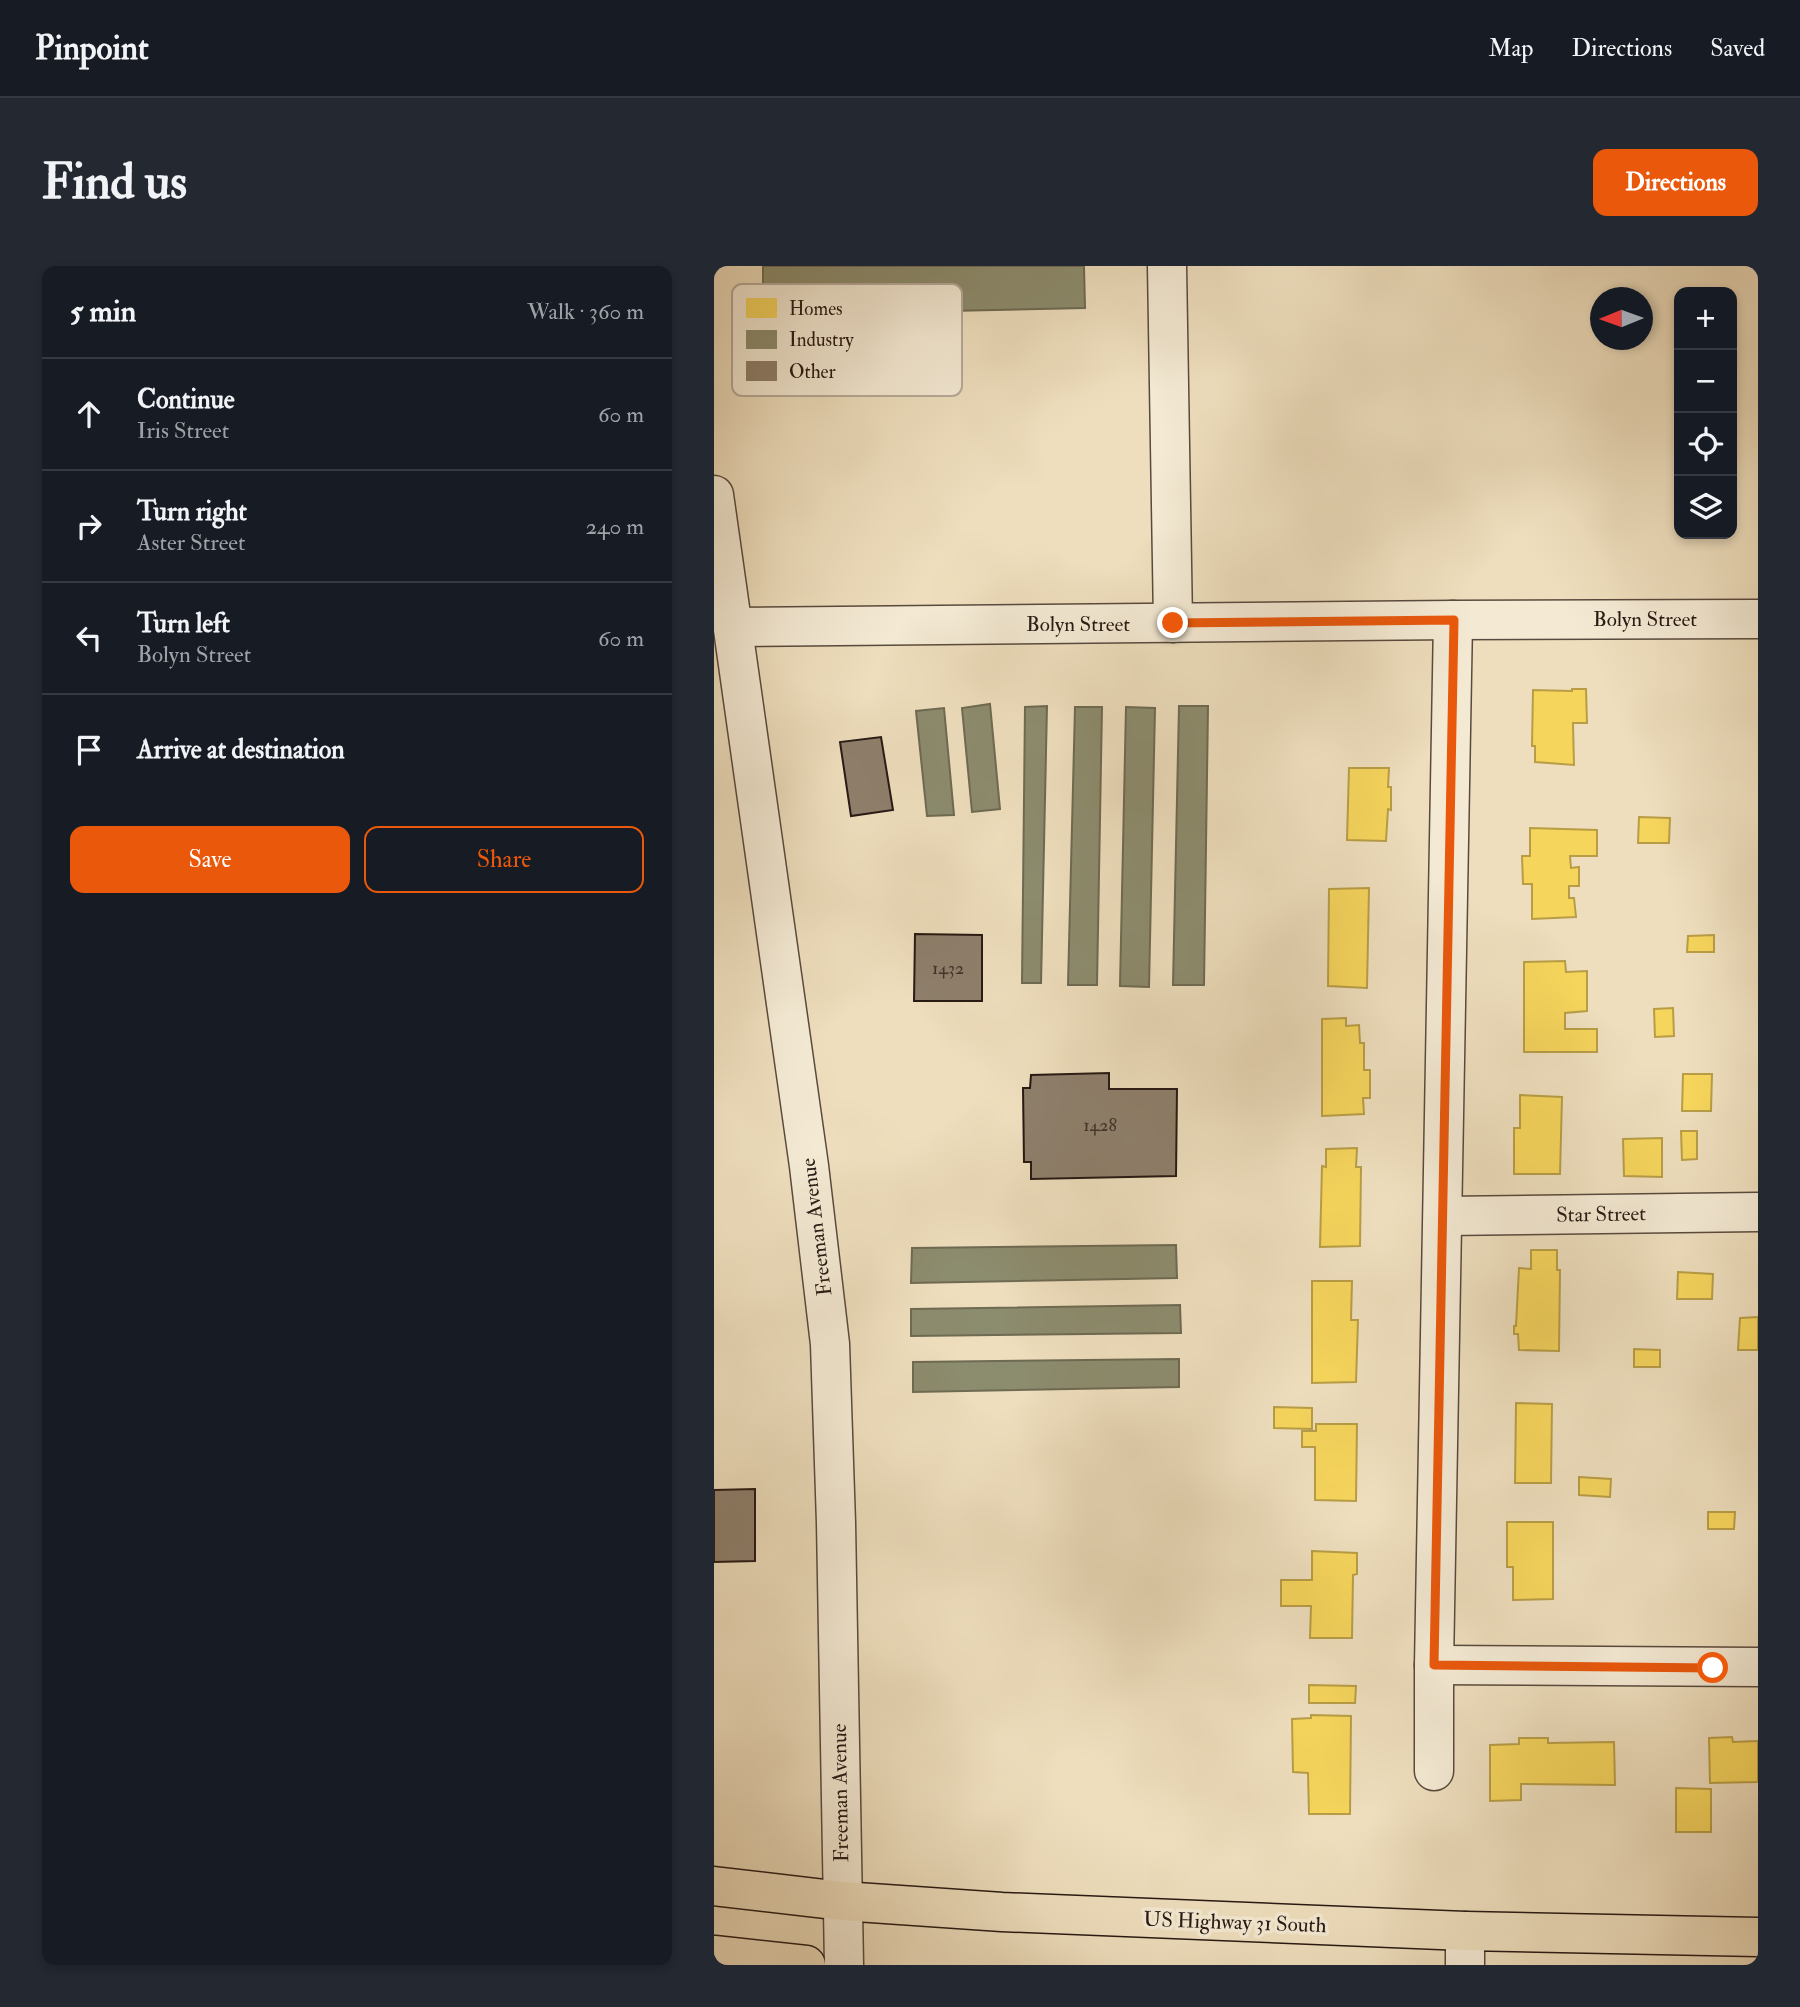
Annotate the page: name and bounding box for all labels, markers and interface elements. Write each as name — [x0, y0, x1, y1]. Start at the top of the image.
text: Pinpoint — [35, 28, 149, 69]
text: Map — [1488, 33, 1533, 64]
text: Directions — [1571, 33, 1672, 64]
text: Saved — [1710, 33, 1765, 64]
button: Directions — [1593, 149, 1758, 216]
text: Find us — [42, 152, 187, 213]
legend — [732, 284, 962, 396]
north arrow — [1590, 287, 1653, 350]
map controls — [1674, 287, 1737, 539]
button: + — [1674, 287, 1737, 350]
text: 5 min — [70, 293, 136, 330]
text: Walk · 360 m — [527, 297, 644, 326]
text: Homes — [789, 297, 843, 321]
text: Industry — [789, 328, 854, 352]
button: − — [1674, 350, 1737, 413]
text: Other — [789, 360, 836, 384]
text: Continue — [137, 384, 235, 416]
icon: ahead — [70, 395, 108, 433]
text: 60 m — [598, 400, 644, 429]
button: locate — [1674, 413, 1737, 476]
text: Iris Street — [137, 416, 229, 445]
button: layers — [1674, 476, 1737, 539]
text: Turn right — [137, 496, 247, 528]
icon: right — [70, 507, 108, 545]
text: 240 m — [585, 512, 644, 541]
text: Aster Street — [137, 528, 245, 557]
street label: Bolyn Street — [1593, 606, 1697, 633]
route end — [1157, 607, 1188, 638]
text: Turn left — [137, 608, 230, 640]
street label: Bolyn Street — [1026, 611, 1130, 638]
icon: left — [70, 619, 108, 657]
text: 60 m — [598, 624, 644, 653]
text: Bolyn Street — [137, 640, 251, 669]
icon: arrive — [70, 731, 108, 769]
text: Arrive at destination — [137, 734, 345, 766]
button: Save — [70, 826, 350, 893]
button: Share — [364, 826, 644, 893]
house number: 1432 — [932, 957, 964, 980]
house number: 1428 — [1083, 1114, 1117, 1137]
street label: Freeman Avenue — [795, 1156, 838, 1298]
street label: Star Street — [1556, 1200, 1646, 1229]
route start — [1697, 1652, 1728, 1683]
street label: Freeman Avenue — [826, 1723, 855, 1863]
street label: US Highway 31 South — [1143, 1906, 1327, 1939]

